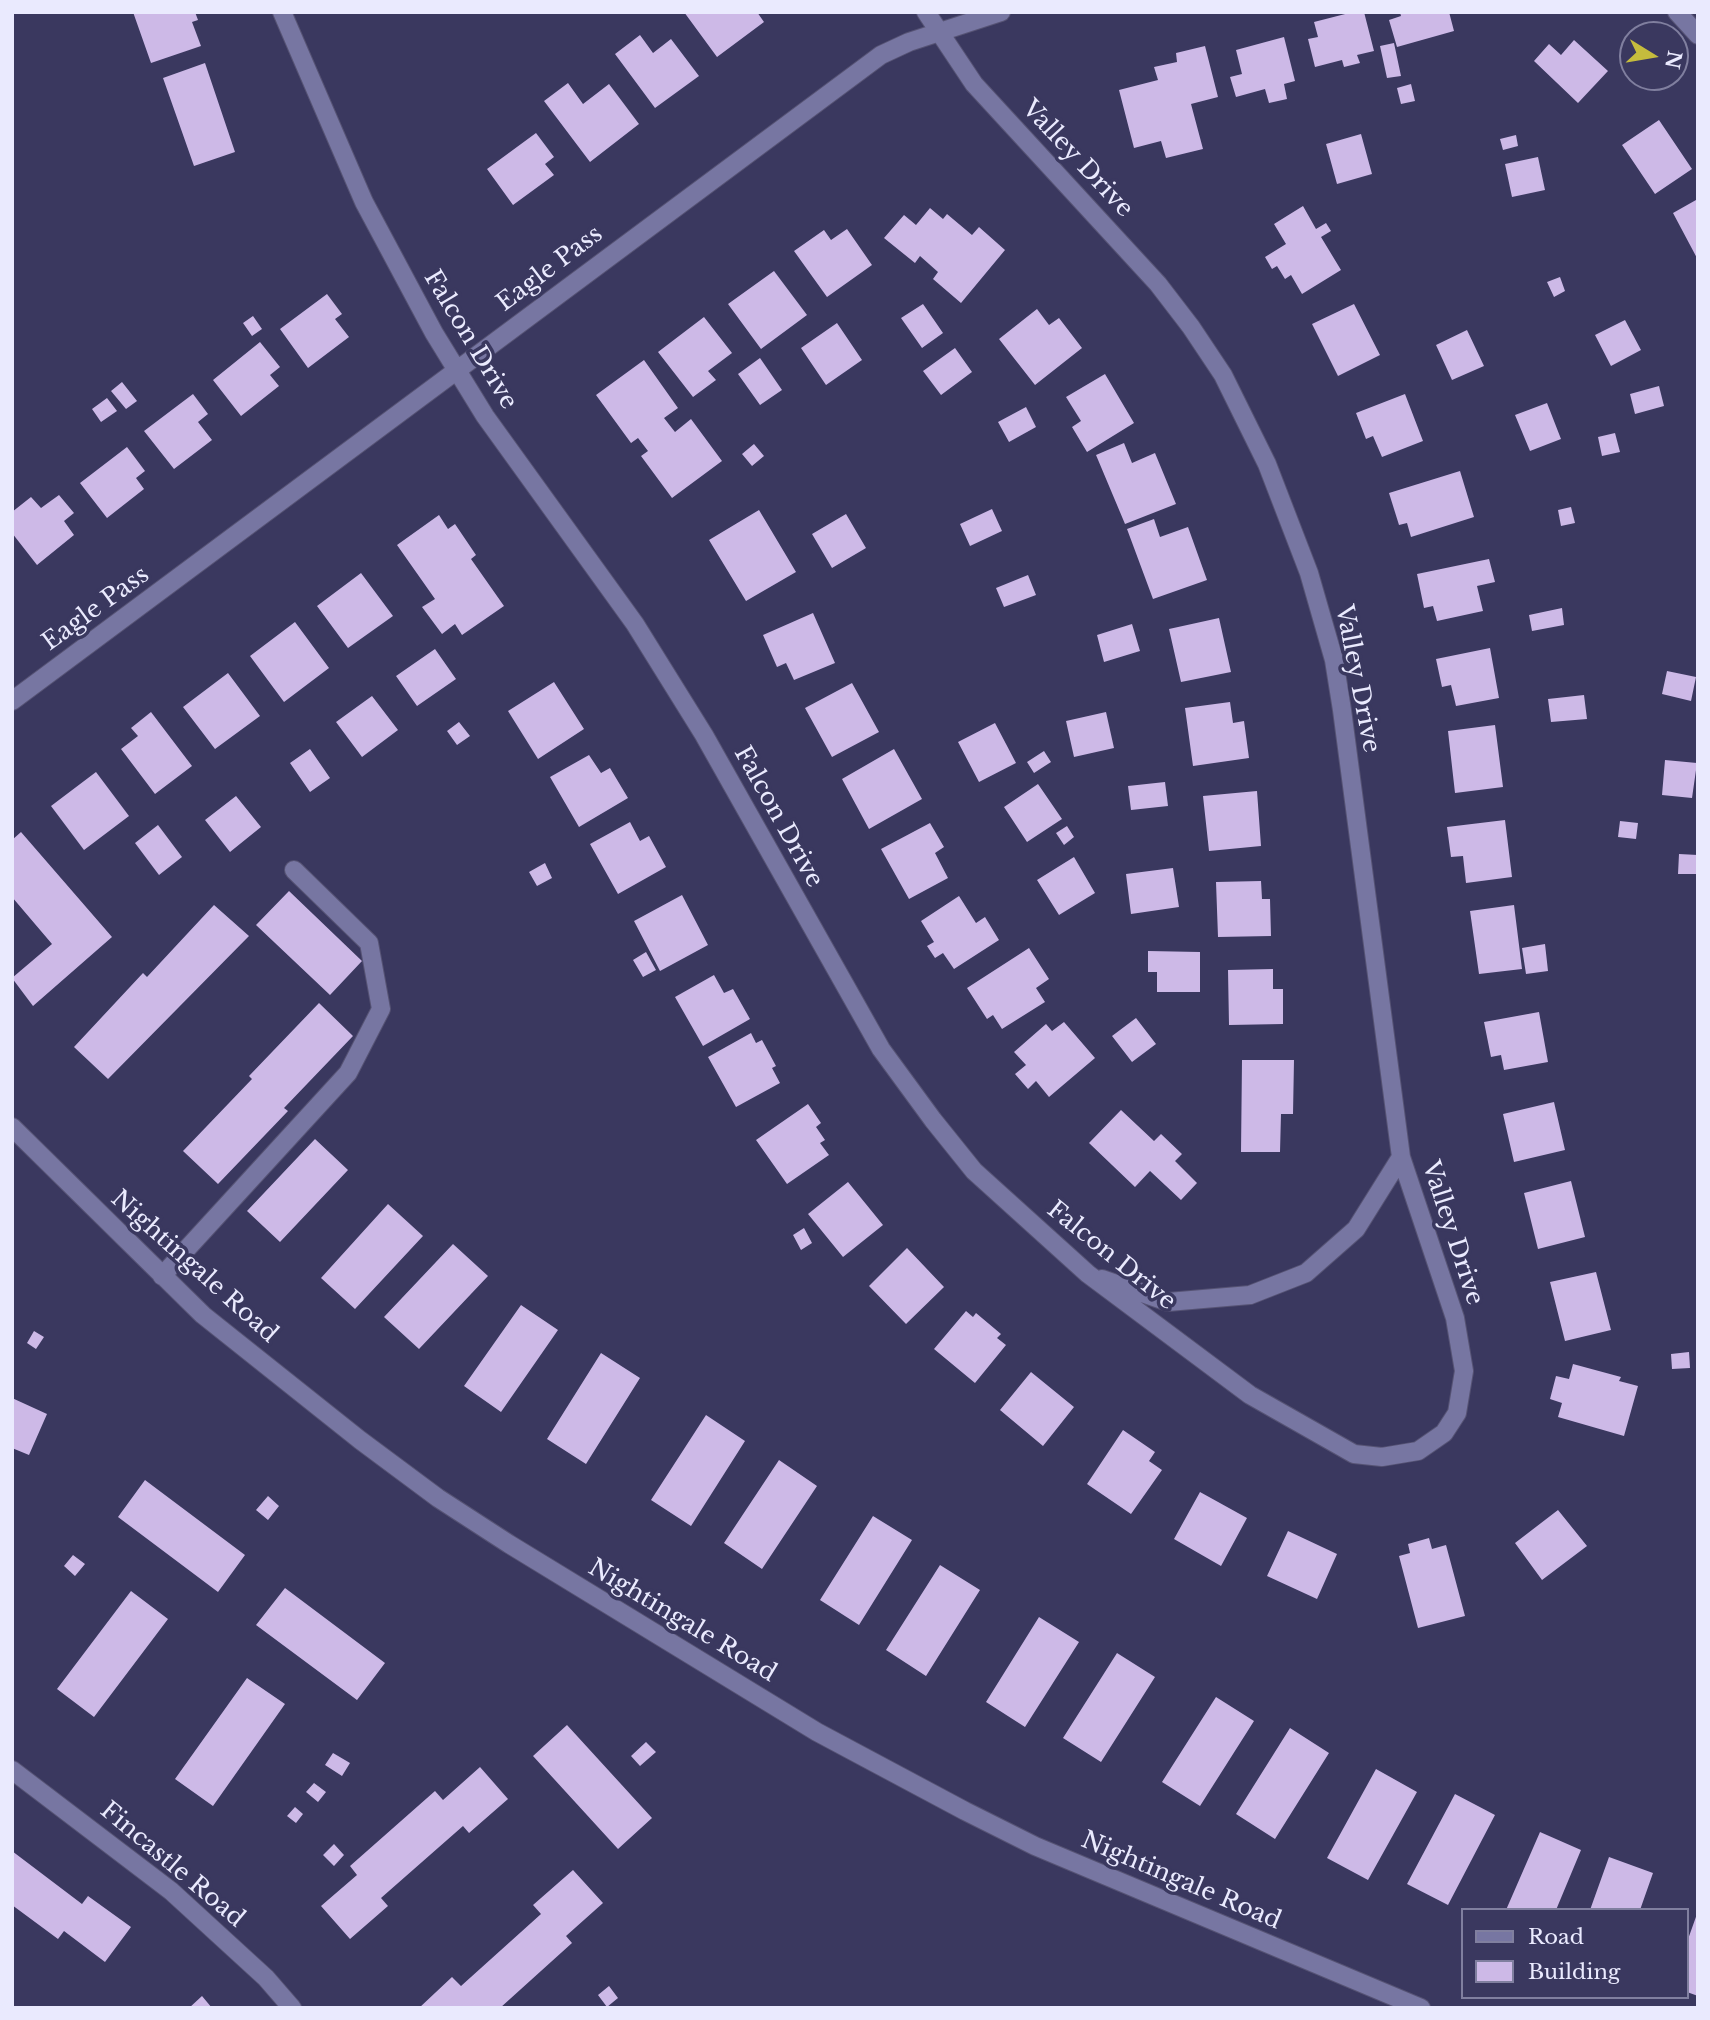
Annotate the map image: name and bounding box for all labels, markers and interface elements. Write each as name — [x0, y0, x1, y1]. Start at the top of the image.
north arrow — [1619, 21, 1689, 91]
text: N — [1660, 49, 1686, 71]
street label: Valley Drive — [1015, 94, 1139, 224]
street label: Eagle Pass — [491, 220, 609, 318]
street label: Falcon Drive — [417, 265, 523, 415]
street label: Eagle Pass — [37, 561, 155, 657]
street label: Valley Drive — [1329, 603, 1385, 755]
street label: Falcon Drive — [727, 741, 829, 893]
street label: Valley Drive — [1415, 1157, 1489, 1309]
street label: Nightingale Road — [105, 1185, 283, 1349]
street label: Falcon Drive — [1041, 1195, 1181, 1317]
street label: Nightingale Road — [583, 1553, 781, 1689]
street label: Fincastle Road — [94, 1796, 250, 1934]
street label: Nightingale Road — [1077, 1826, 1285, 1936]
legend — [1462, 1908, 1689, 1999]
text: Road — [1528, 1924, 1584, 1950]
text: Building — [1528, 1959, 1620, 1985]

